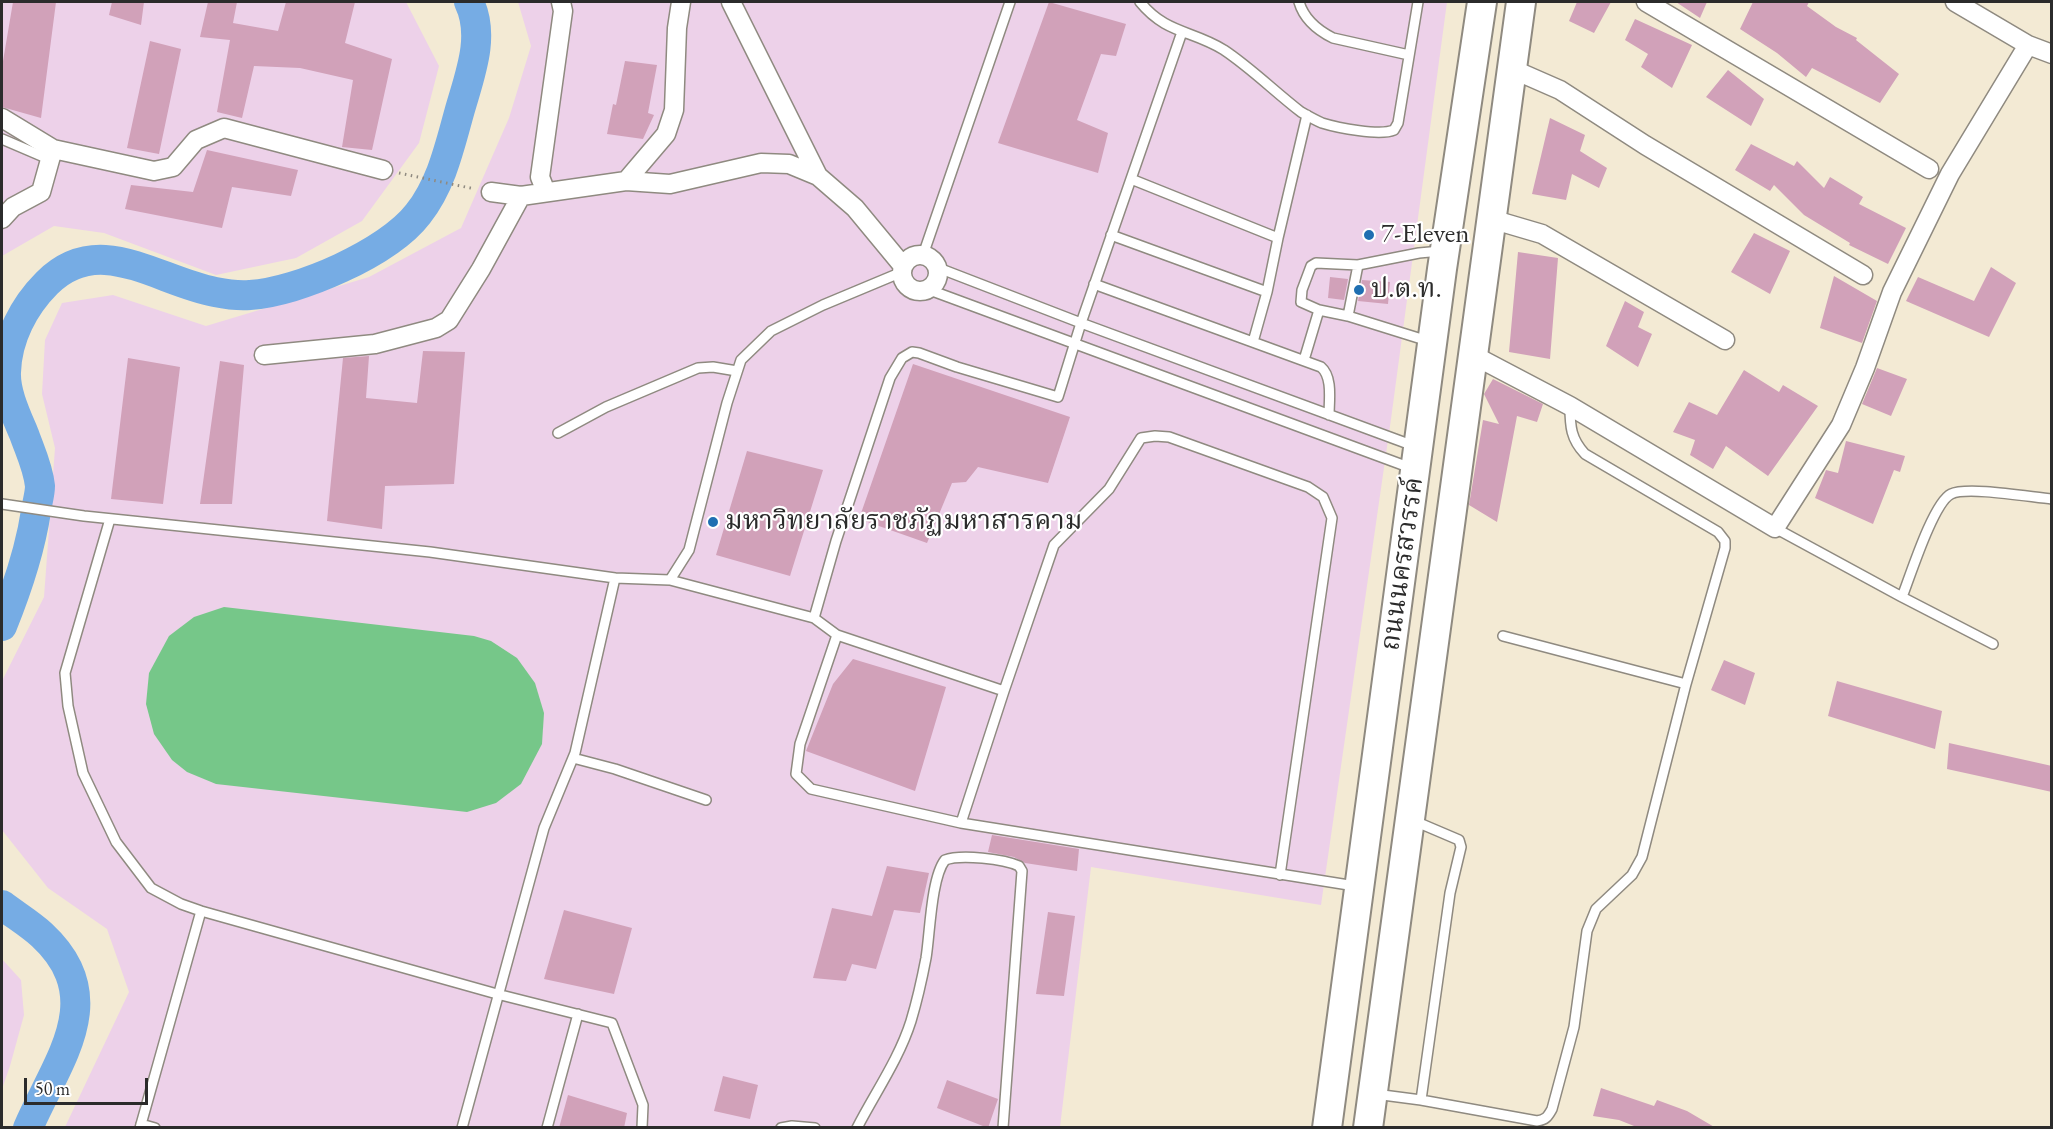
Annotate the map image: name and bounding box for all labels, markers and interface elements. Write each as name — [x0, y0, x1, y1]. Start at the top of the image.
place label: 7-Eleven — [1381, 219, 1470, 251]
marker: 7-Eleven — [1362, 228, 1376, 242]
place label: ป.ต.ท. — [1371, 274, 1442, 306]
marker: ป.ต.ท. — [1352, 283, 1366, 297]
street label: ถนนนครสวรรค์ — [1375, 475, 1431, 653]
place label: มหาวิทยาลัยราชภัฏมหาสารคาม — [725, 506, 1082, 538]
marker: มหาวิทยาลัยราชภัฏมหาสารคาม — [706, 515, 720, 529]
scale bar — [27, 1066, 152, 1104]
text: 50 m — [35, 1077, 70, 1100]

